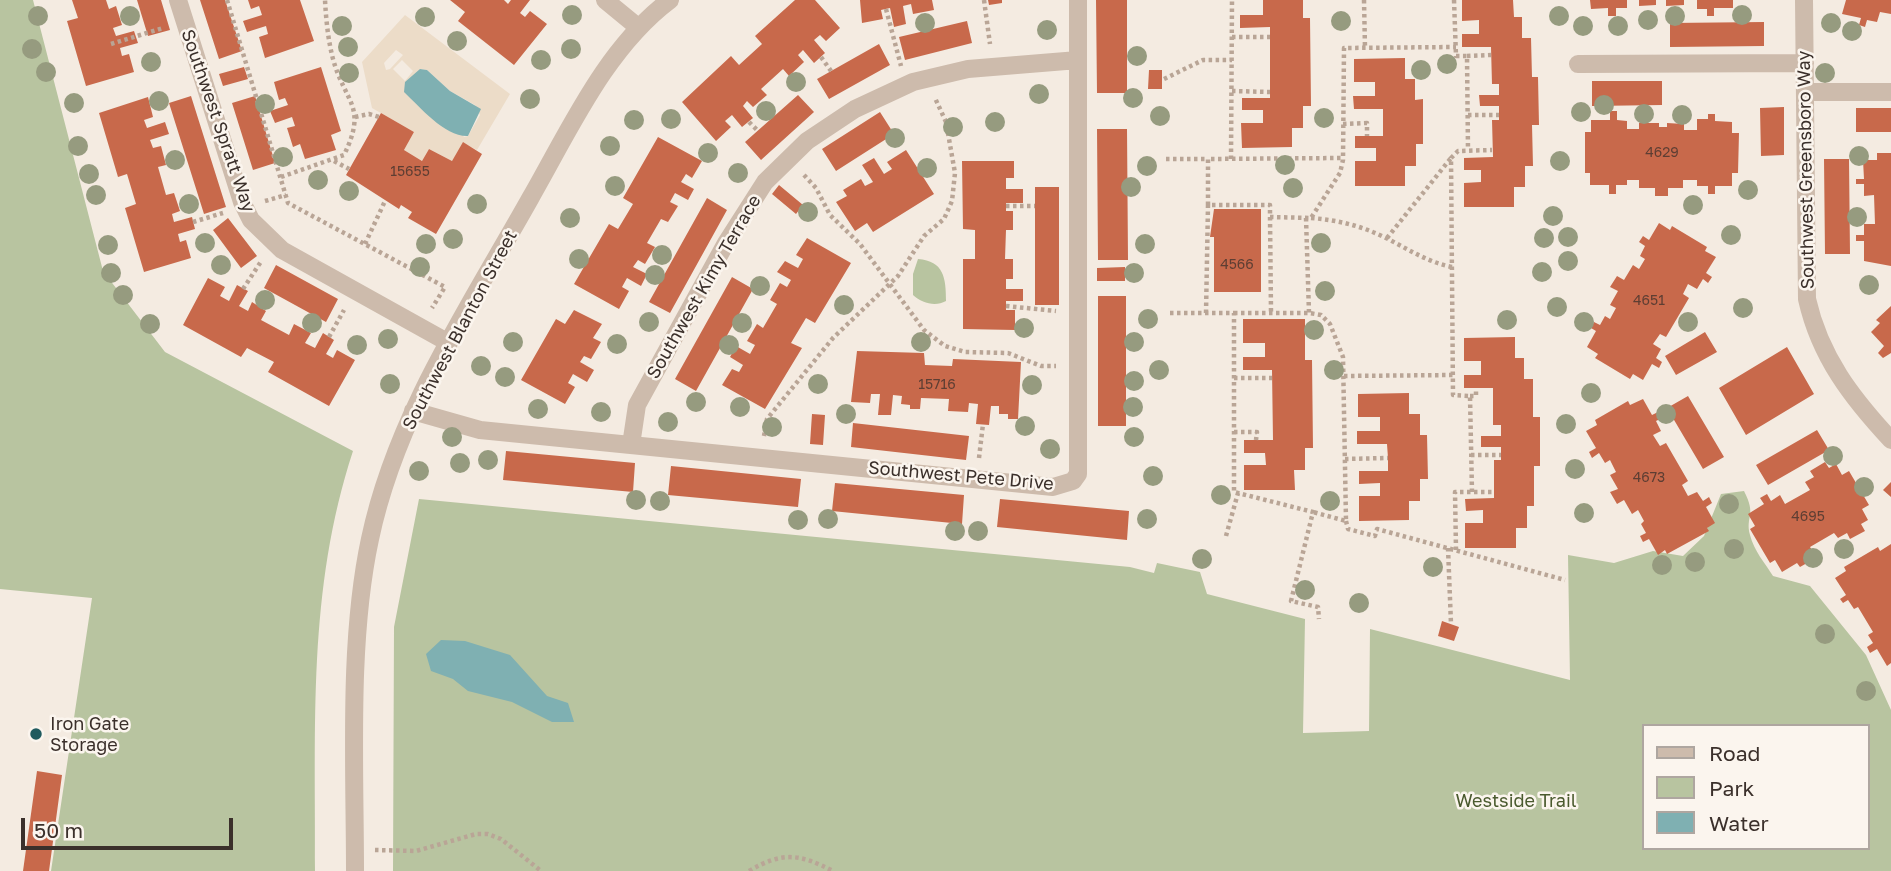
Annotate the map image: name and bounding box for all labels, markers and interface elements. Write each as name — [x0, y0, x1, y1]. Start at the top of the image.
street label: Southwest Spratt Way — [177, 27, 259, 215]
street label: Southwest Greensboro Way — [1793, 50, 1819, 290]
house number: 4629 — [1645, 145, 1679, 161]
house number: 15655 — [390, 164, 430, 180]
street label: Southwest Kimy Terrace — [642, 191, 766, 383]
street label: Southwest Blanton Street — [398, 226, 522, 434]
house number: 4566 — [1220, 257, 1254, 273]
house number: 4651 — [1633, 293, 1665, 309]
house number: 15716 — [918, 377, 956, 393]
street label: Southwest Pete Drive — [867, 457, 1055, 495]
house number: 4673 — [1633, 470, 1665, 486]
house number: 4695 — [1791, 509, 1825, 525]
place label: Iron Gate Storage — [50, 713, 129, 756]
legend — [1643, 724, 1870, 850]
marker: Iron Gate Storage — [28, 726, 44, 742]
text: Road — [1709, 740, 1760, 766]
text: Park — [1709, 775, 1754, 801]
park label: Westside Trail — [1455, 790, 1577, 812]
scale bar — [24, 804, 236, 848]
text: Water — [1709, 810, 1769, 836]
text: 50 m — [34, 817, 83, 843]

